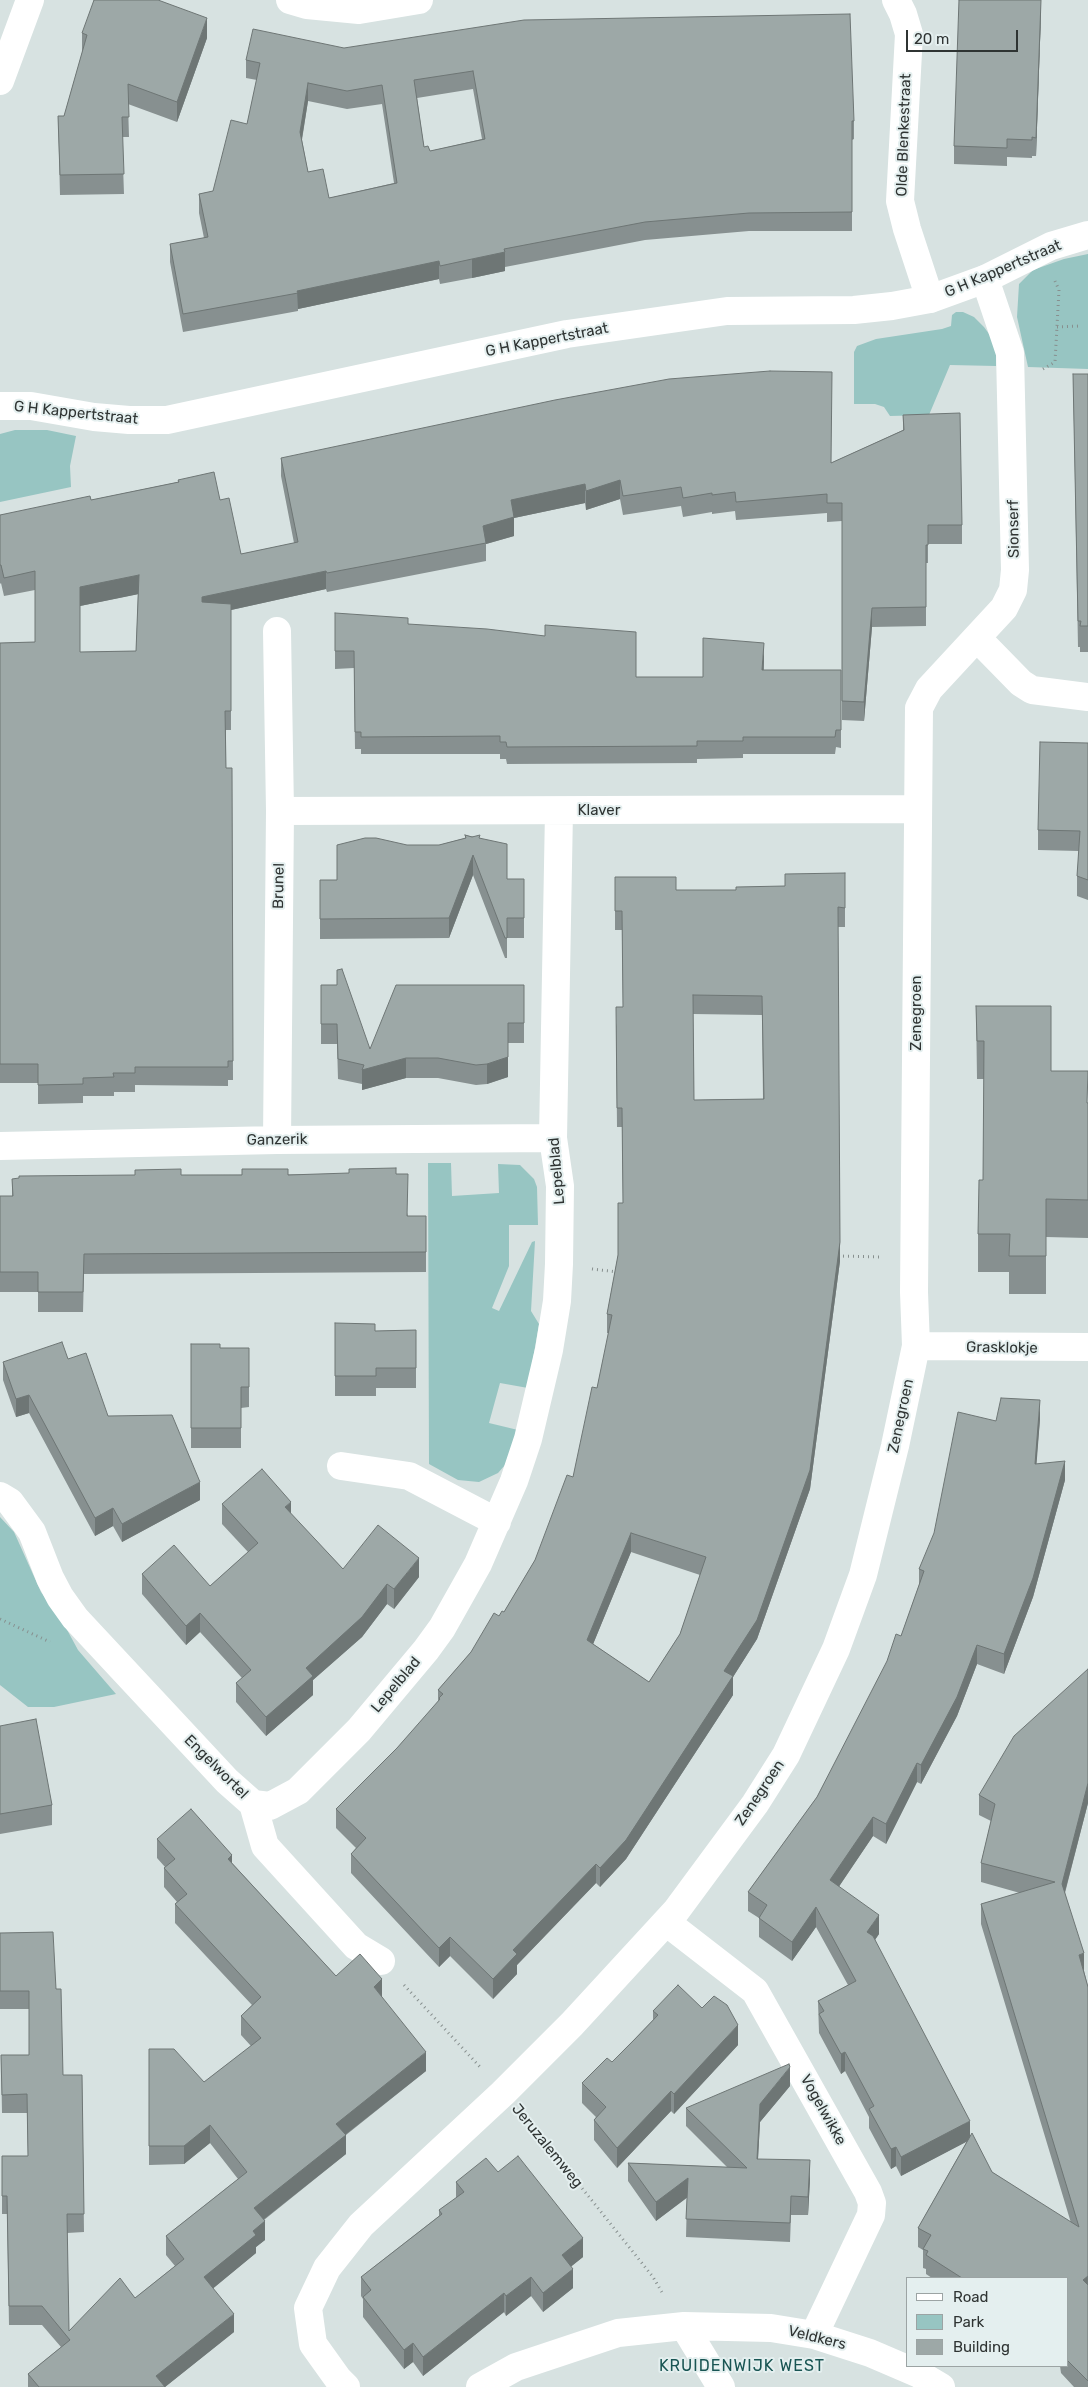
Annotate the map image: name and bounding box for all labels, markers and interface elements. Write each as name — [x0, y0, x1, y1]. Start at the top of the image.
scale bar — [908, 20, 1020, 52]
text: 20 m — [914, 30, 949, 48]
street label: Olde Blenkestraat — [893, 73, 915, 197]
street label: G H Kappertstraat — [942, 236, 1064, 302]
street label: G H Kappertstraat — [484, 319, 610, 361]
street label: G H Kappertstraat — [13, 398, 139, 428]
street label: Sionserf — [1004, 500, 1024, 558]
street label: Klaver — [578, 802, 620, 820]
street label: Brunel — [270, 863, 288, 909]
street label: Zenegroen — [908, 975, 926, 1051]
street label: Ganzerik — [247, 1130, 307, 1150]
street label: Lepelblad — [545, 1137, 569, 1205]
street label: Grasklokje — [966, 1338, 1038, 1358]
street label: Zenegroen — [884, 1377, 918, 1455]
street label: Lepelblad — [367, 1653, 425, 1717]
street label: Engelwortel — [180, 1731, 252, 1803]
street label: Zenegroen — [731, 1757, 789, 1829]
street label: Vogelwikke — [796, 2072, 850, 2148]
street label: Jeruzalemweg — [508, 2100, 586, 2192]
legend — [906, 2277, 1068, 2367]
text: Road — [953, 2288, 989, 2306]
text: Park — [953, 2313, 984, 2331]
street label: Veldkers — [786, 2322, 848, 2354]
text: Building — [953, 2338, 1010, 2356]
district label: KRUIDENWIJK WEST — [657, 2356, 827, 2376]

